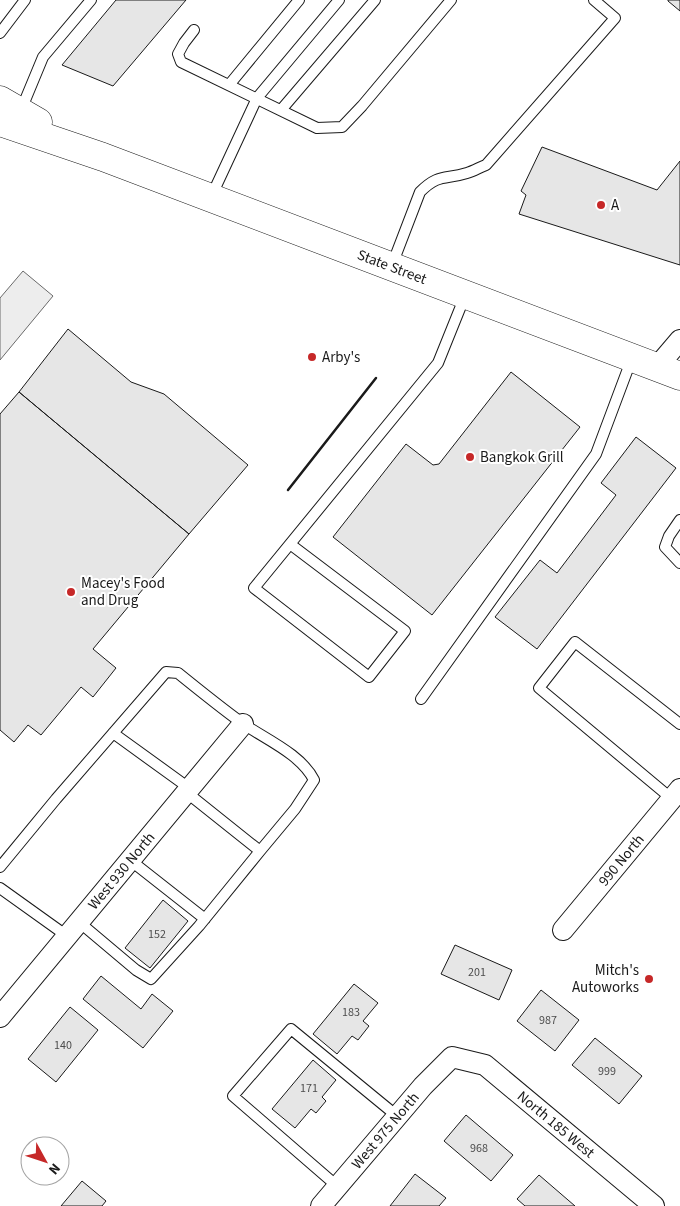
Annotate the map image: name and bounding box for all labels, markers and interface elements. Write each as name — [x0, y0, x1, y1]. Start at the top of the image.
place label: A — [611, 195, 620, 216]
marker: A — [595, 199, 607, 211]
street label: State Street — [354, 244, 430, 289]
place label: Arby's — [322, 347, 360, 368]
marker: Arby's — [306, 351, 318, 363]
place label: Bangkok Grill — [480, 447, 564, 468]
marker: Bangkok Grill — [464, 451, 476, 463]
place label: Macey's Food and Drug — [81, 573, 165, 611]
marker: Macey's Food and Drug — [65, 586, 77, 598]
street label: West 930 North — [83, 827, 160, 914]
street label: 990 North — [593, 830, 649, 890]
house number: 152 — [148, 926, 166, 943]
place label: Mitch's Autoworks — [572, 960, 639, 998]
house number: 201 — [468, 964, 486, 981]
marker: Mitch's Autoworks — [643, 973, 655, 985]
house number: 183 — [342, 1004, 360, 1021]
house number: 987 — [539, 1012, 557, 1029]
house number: 140 — [54, 1037, 72, 1054]
house number: 999 — [598, 1063, 616, 1080]
house number: 171 — [300, 1080, 318, 1097]
street label: North 185 West — [513, 1086, 599, 1163]
street label: West 975 North — [346, 1088, 424, 1174]
north arrow — [20, 1136, 70, 1186]
house number: 968 — [470, 1140, 488, 1157]
text: N — [44, 1159, 65, 1179]

